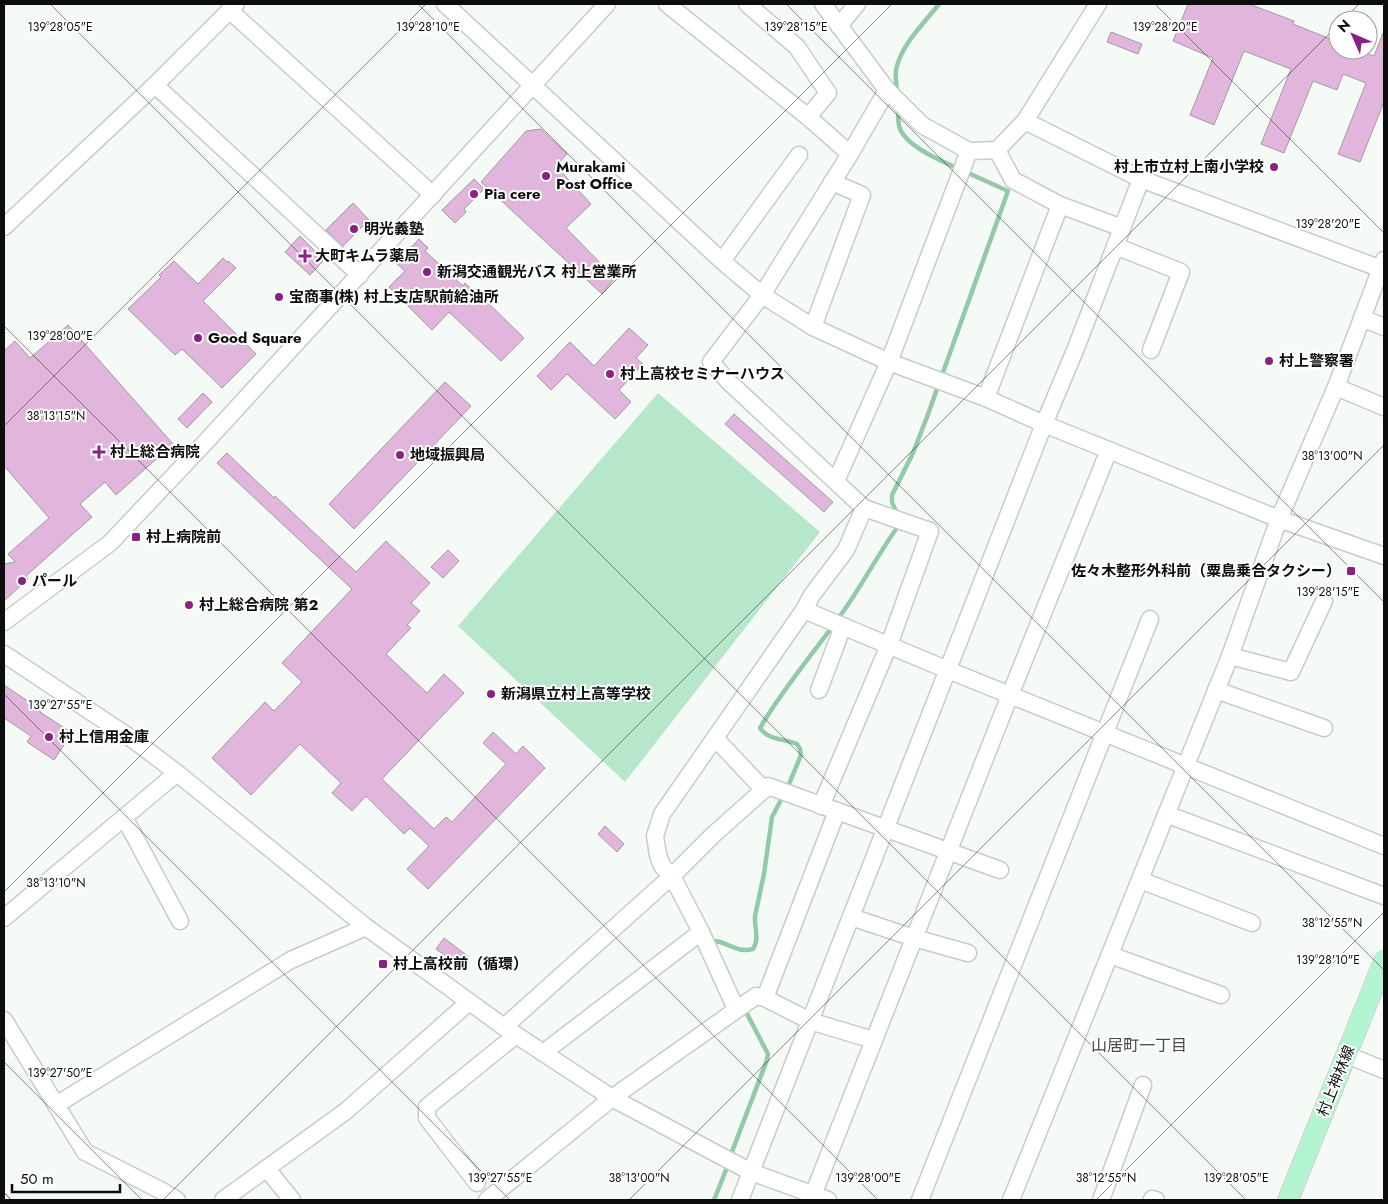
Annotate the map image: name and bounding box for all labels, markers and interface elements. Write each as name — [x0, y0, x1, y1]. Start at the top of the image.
north arrow — [1328, 10, 1378, 60]
text: N — [1333, 15, 1355, 37]
text: 139°28'05"E — [27, 18, 93, 36]
text: 139°28'10"E — [396, 18, 460, 36]
text: 139°28'15"E — [764, 18, 828, 36]
text: 139°28'20"E — [1132, 18, 1198, 36]
place label: Murakami Post Office — [556, 156, 633, 195]
place label: 村上市立村上南小学校 — [1114, 156, 1264, 178]
marker: 村上市立村上南小学校 — [1268, 161, 1280, 173]
marker: Murakami Post Office — [540, 170, 552, 182]
place label: Pia cere — [484, 183, 541, 205]
marker: Pia cere — [468, 188, 480, 200]
text: 139°28'20"E — [1295, 215, 1361, 233]
place label: 明光義塾 — [364, 218, 424, 240]
marker: 明光義塾 — [348, 223, 360, 235]
place label: 大町キムラ薬局 — [315, 245, 419, 267]
marker: 大町キムラ薬局 — [299, 250, 311, 262]
place label: 新潟交通観光バス 村上営業所 — [437, 261, 637, 283]
marker: 新潟交通観光バス 村上営業所 — [421, 266, 433, 278]
place label: 宝商事(株) 村上支店駅前給油所 — [289, 286, 499, 308]
marker: 宝商事(株) 村上支店駅前給油所 — [273, 291, 285, 303]
text: 139°28'00"E — [27, 327, 93, 345]
place label: Good Square — [208, 327, 302, 349]
marker: Good Square — [192, 332, 204, 344]
place label: 村上警察署 — [1279, 350, 1354, 372]
marker: 村上警察署 — [1263, 355, 1275, 367]
place label: 村上高校セミナーハウス — [620, 363, 785, 385]
marker: 村上高校セミナーハウス — [604, 368, 616, 380]
text: 38°13'15"N — [27, 407, 85, 425]
place label: 村上総合病院 — [110, 441, 200, 463]
place label: 地域振興局 — [410, 444, 485, 466]
marker: 村上総合病院 — [92, 445, 106, 459]
text: 38°13'00"N — [1301, 447, 1363, 465]
marker: 地域振興局 — [394, 449, 406, 461]
place label: 村上病院前 — [146, 526, 221, 548]
marker: 村上病院前 — [130, 531, 142, 543]
place label: 佐々木整形外科前（粟島乗合タクシー） — [1071, 560, 1341, 582]
marker: 佐々木整形外科前（粟島乗合タクシー） — [1345, 565, 1357, 577]
place label: パール — [32, 570, 77, 592]
marker: パール — [16, 575, 28, 587]
text: 139°28'15"E — [1296, 583, 1360, 601]
place label: 村上総合病院 第2 — [199, 594, 319, 616]
marker: 村上総合病院 第2 — [183, 599, 195, 611]
place label: 新潟県立村上高等学校 — [501, 683, 651, 705]
marker: 新潟県立村上高等学校 — [485, 688, 497, 700]
text: 139°27'55"E — [28, 696, 92, 714]
place label: 村上信用金庫 — [59, 726, 149, 748]
marker: 村上信用金庫 — [43, 731, 55, 743]
text: 38°13'10"N — [26, 874, 86, 892]
text: 38°12'55"N — [1302, 914, 1362, 932]
text: 139°28'10"E — [1296, 951, 1360, 969]
place label: 村上高校前（循環） — [393, 953, 528, 975]
marker: 村上高校前（循環） — [377, 958, 389, 970]
district label: 山居町一丁目 — [1091, 1034, 1187, 1057]
street label: 村上神林線 — [1312, 1042, 1360, 1120]
text: 139°27'50"E — [28, 1064, 92, 1082]
scale bar — [12, 1162, 120, 1194]
text: 50 m — [20, 1168, 54, 1190]
text: 139°27'55"E — [468, 1169, 532, 1187]
text: 38°13'00"N — [608, 1169, 670, 1187]
text: 139°28'00"E — [835, 1169, 901, 1187]
text: 38°12'55"N — [1076, 1169, 1136, 1187]
text: 139°28'05"E — [1203, 1169, 1269, 1187]

